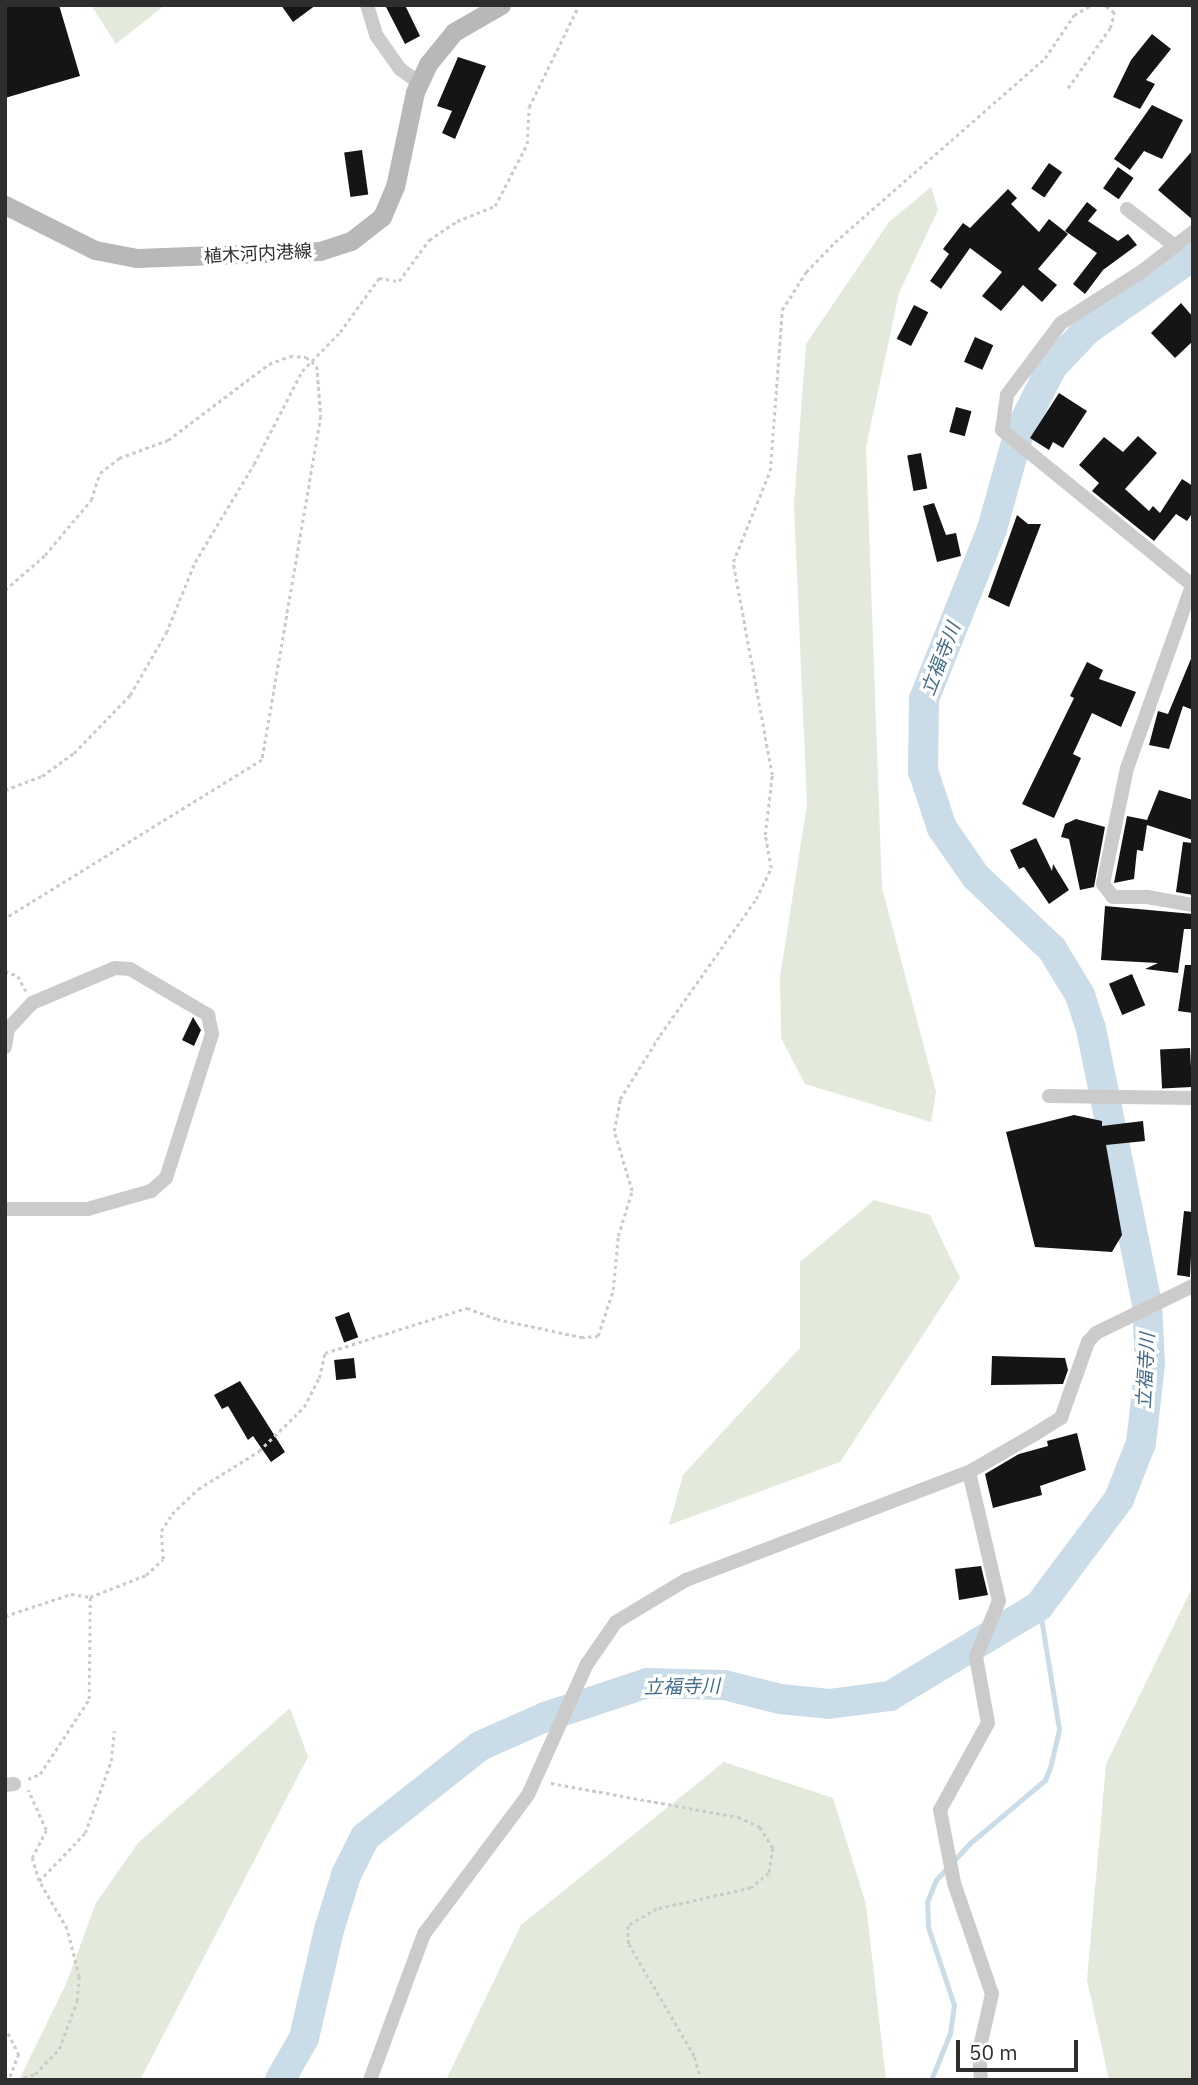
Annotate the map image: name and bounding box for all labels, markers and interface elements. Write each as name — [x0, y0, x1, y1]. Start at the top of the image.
street label: 植木河内港線 — [204, 240, 312, 268]
water label: 立福寺川 — [917, 619, 965, 699]
water label: 立福寺川 — [1133, 1332, 1159, 1410]
water label: 立福寺川 — [644, 1675, 720, 1699]
scale bar — [960, 2025, 1082, 2070]
text: 50 m — [969, 2038, 1018, 2066]

